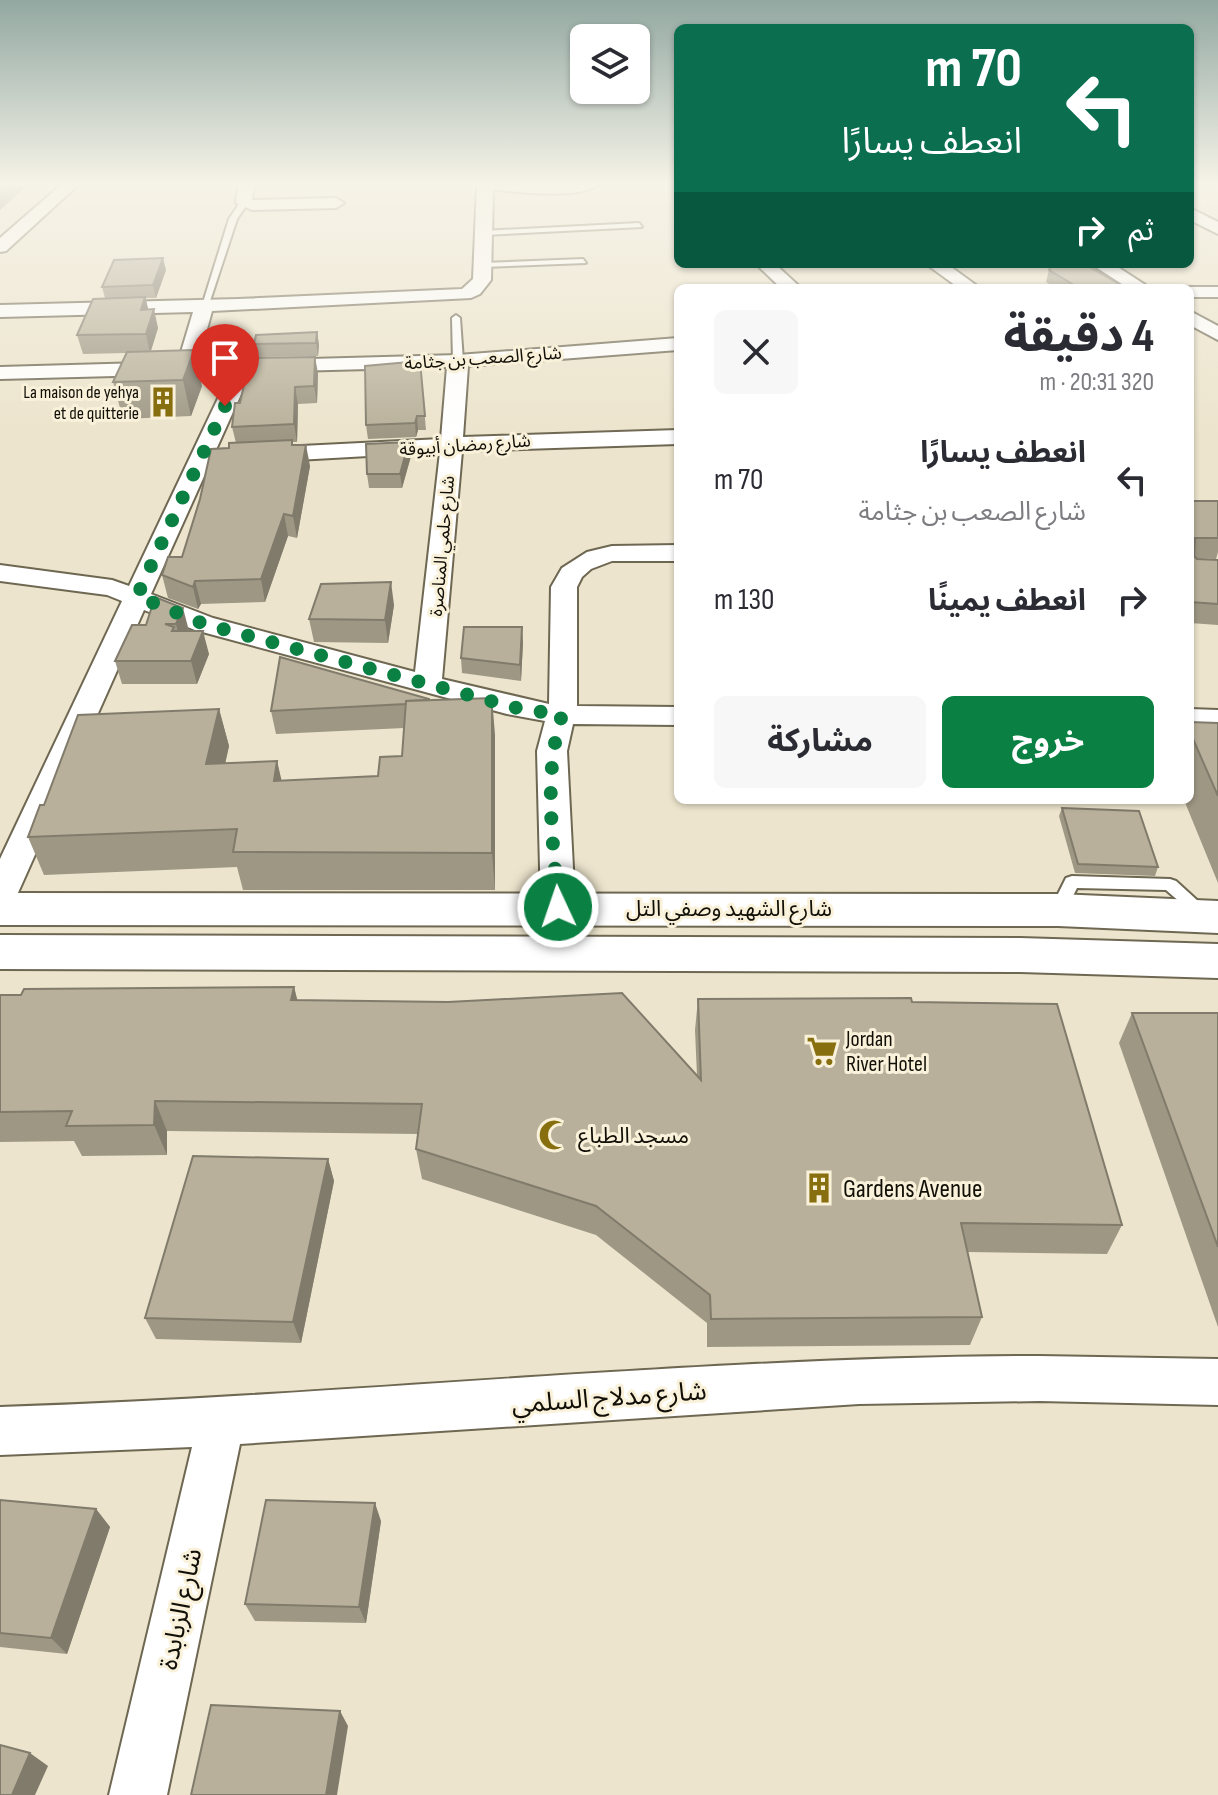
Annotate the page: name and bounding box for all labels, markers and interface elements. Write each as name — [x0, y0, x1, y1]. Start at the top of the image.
map controls — [570, 24, 650, 104]
button: layers — [570, 24, 650, 104]
text: 70 m — [925, 36, 1022, 103]
icon: left — [1050, 56, 1154, 160]
text: انعطف يسارًا — [841, 121, 1022, 164]
icon: right — [1068, 208, 1112, 252]
text: ثم — [1128, 213, 1154, 249]
text: 4 دقيقة — [1003, 308, 1154, 365]
button: close — [714, 310, 798, 394]
pin — [191, 324, 259, 406]
icon: arrive — [203, 336, 247, 380]
street label: شارع الصعب بن جثامة — [404, 343, 563, 377]
text: 320 m · 20:31 — [1040, 367, 1154, 398]
place label: La maison de yehya et de quitterie — [23, 382, 139, 424]
building icon: La maison de yehya et de quitterie — [146, 385, 180, 419]
street label: شارع رمضان أبيوقة — [398, 429, 532, 464]
text: انعطف يسارًا — [920, 435, 1086, 471]
icon: left — [1110, 458, 1154, 502]
text: 70 m — [714, 462, 763, 498]
street label: شارع حلمي المناصرة — [426, 475, 462, 618]
text: شارع الصعب بن جثامة — [858, 497, 1086, 528]
icon: right — [1110, 578, 1154, 622]
text: 130 m — [714, 582, 775, 618]
text: انعطف يمينًا — [928, 583, 1086, 619]
button: مشاركة — [714, 696, 926, 788]
button: خروج — [942, 696, 1154, 788]
position arrow — [516, 865, 600, 949]
street label: شارع الشهيد وصفي التل — [626, 896, 832, 925]
place label: Jordan River Hotel — [845, 1026, 927, 1078]
supermarket icon: Jordan River Hotel — [805, 1034, 839, 1068]
mosque icon: مسجد الطباع — [537, 1118, 571, 1152]
place label: مسجد الطباع — [578, 1123, 689, 1152]
building icon: Gardens Avenue — [802, 1171, 836, 1205]
place label: Gardens Avenue — [843, 1174, 982, 1205]
street label: شارع مدلاج السلمي — [511, 1376, 708, 1424]
street label: شارع الزبابدة — [153, 1546, 211, 1673]

